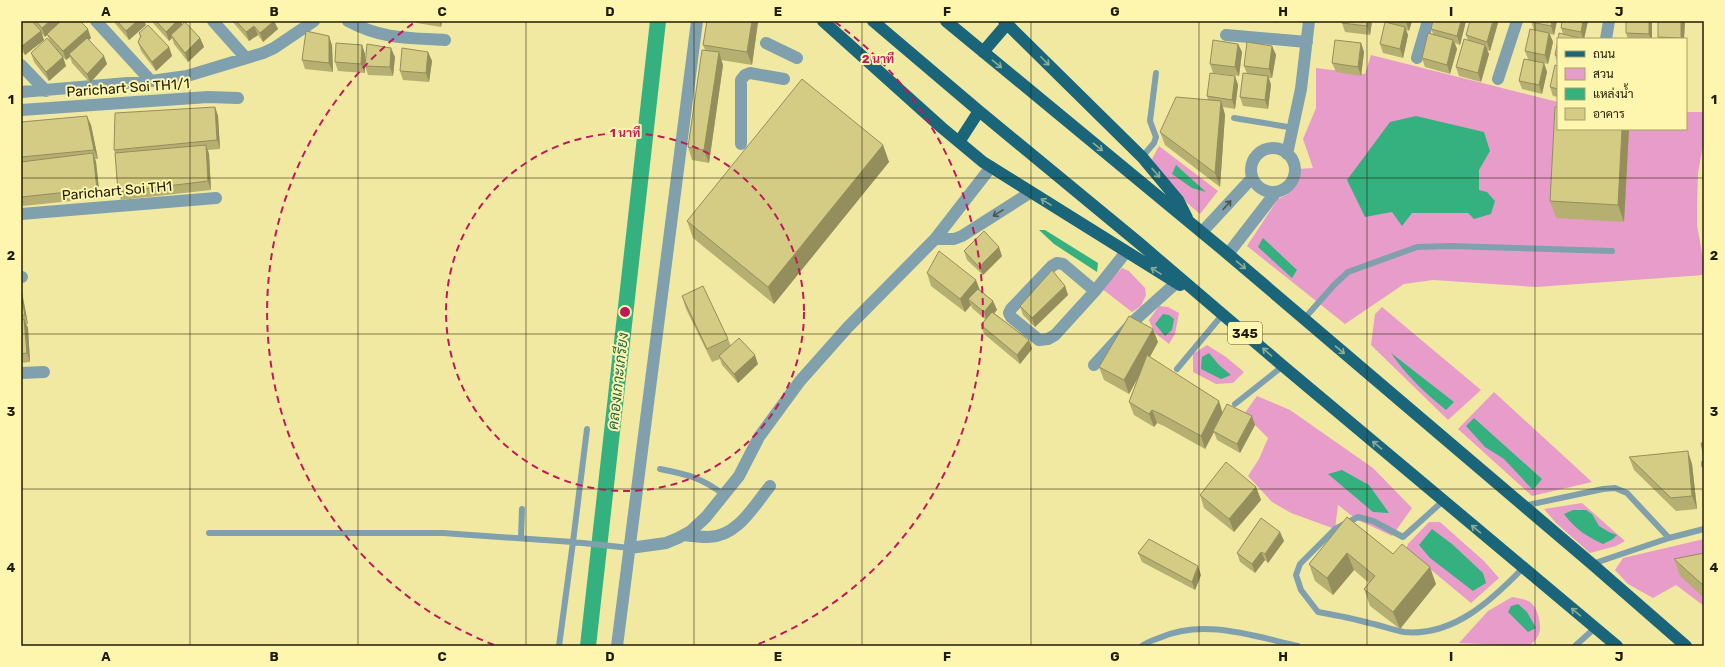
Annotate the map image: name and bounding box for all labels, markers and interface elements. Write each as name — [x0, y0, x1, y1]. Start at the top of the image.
text: A — [101, 4, 111, 19]
text: B — [269, 4, 279, 19]
text: C — [437, 4, 447, 19]
text: D — [605, 4, 615, 19]
text: E — [774, 4, 782, 19]
text: F — [943, 4, 951, 19]
text: G — [1110, 4, 1120, 19]
text: H — [1278, 4, 1288, 19]
text: I — [1449, 4, 1453, 19]
text: J — [1615, 4, 1623, 19]
legend — [1557, 38, 1687, 130]
text: ถนน — [1593, 47, 1616, 61]
text: 2 นาที — [862, 51, 894, 66]
one-way arrow — [1040, 56, 1050, 66]
one-way arrow — [992, 60, 1003, 68]
text: สวน — [1593, 67, 1614, 81]
street label: Parichart Soi TH1/1 — [66, 75, 190, 101]
text: แหล่งน้ำ — [1593, 83, 1633, 101]
text: 1 — [8, 92, 14, 107]
text: 1 — [1711, 92, 1717, 107]
text: อาคาร — [1593, 107, 1625, 121]
text: 1 นาที — [610, 125, 640, 140]
one-way arrow — [1092, 142, 1103, 151]
one-way arrow — [1152, 168, 1161, 179]
street label: Parichart Soi TH1 — [61, 178, 173, 204]
one-way arrow — [1040, 197, 1052, 205]
one-way arrow — [1222, 200, 1232, 210]
one-way arrow — [993, 209, 1004, 217]
text: 2 — [7, 248, 15, 263]
text: 2 — [1710, 248, 1718, 263]
one-way arrow — [1236, 261, 1246, 270]
one-way arrow — [1150, 266, 1162, 274]
centre of rings — [618, 305, 632, 319]
road number: 345 — [1228, 322, 1262, 344]
water label: คลองเกาะเกรียง — [603, 331, 632, 431]
one-way arrow — [1334, 345, 1345, 354]
one-way arrow — [1262, 347, 1272, 357]
text: 3 — [7, 404, 16, 419]
text: 3 — [1710, 404, 1719, 419]
one-way arrow — [1372, 441, 1382, 450]
one-way arrow — [1471, 524, 1482, 533]
text: 4 — [7, 560, 16, 575]
text: 4 — [1710, 560, 1719, 575]
one-way arrow — [1571, 608, 1582, 617]
text: A — [101, 649, 111, 664]
text: B — [269, 649, 279, 664]
text: C — [437, 649, 447, 664]
text: D — [605, 649, 615, 664]
text: E — [774, 649, 782, 664]
text: F — [943, 649, 951, 664]
text: G — [1110, 649, 1120, 664]
text: H — [1278, 649, 1288, 664]
text: I — [1449, 649, 1453, 664]
text: J — [1615, 649, 1623, 664]

